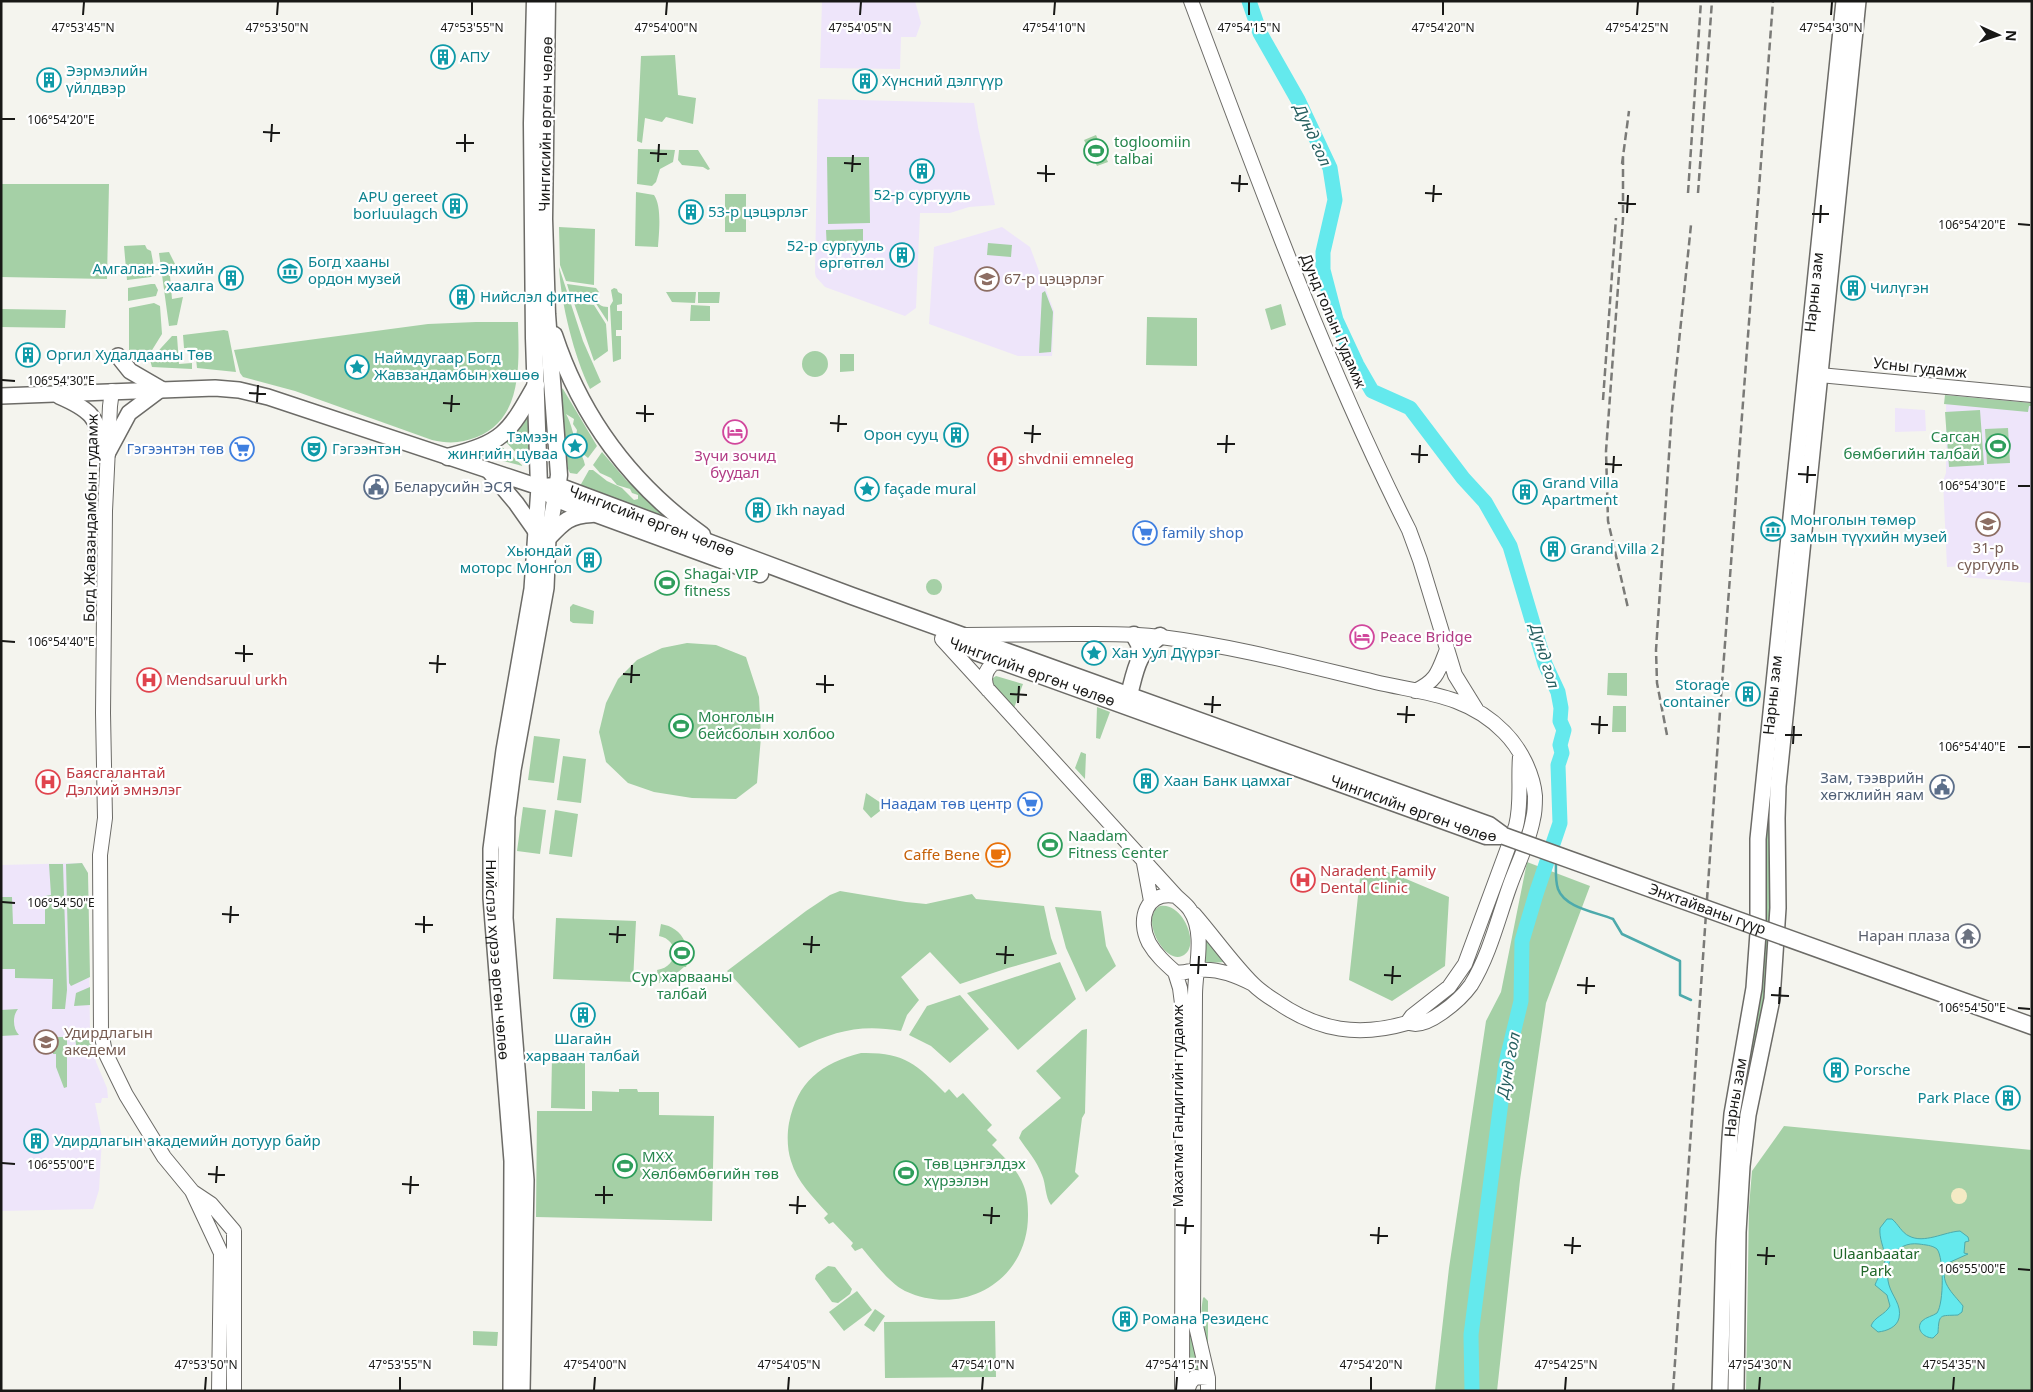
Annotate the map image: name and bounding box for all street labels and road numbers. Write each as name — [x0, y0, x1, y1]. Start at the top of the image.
street label: Чингисийн өргөн чөлөө — [533, 36, 557, 212]
street label: Дунд голын Гудамж — [1296, 250, 1372, 392]
street label: Нарны зам — [1799, 251, 1827, 333]
street label: Усны гудамж — [1872, 352, 1969, 382]
street label: Богд Жавзандамбын гудамж — [78, 413, 102, 622]
street label: Чингисийн өргөн чөлөө — [566, 480, 738, 560]
street label: Чингисийн өргөн чөлөө — [946, 632, 1118, 710]
street label: Нарны зам — [1758, 654, 1786, 736]
street label: Чингисийн өргөн чөлөө — [1328, 770, 1497, 845]
street label: Нийслэл хүрээ өргөн чөлөө — [482, 859, 515, 1061]
street label: Энхтайваны гүүр — [1646, 878, 1769, 938]
street label: Махатма Гандигийн гудамж — [1167, 1004, 1187, 1208]
street label: Нарны зам — [1719, 1056, 1751, 1138]

